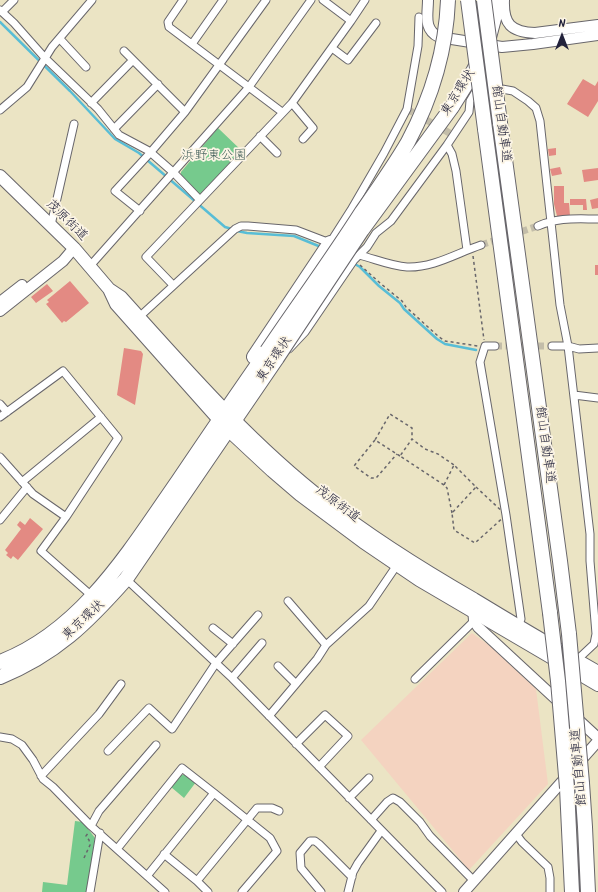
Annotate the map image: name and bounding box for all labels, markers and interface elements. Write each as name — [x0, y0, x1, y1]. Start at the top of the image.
text: N — [559, 15, 565, 33]
north arrow — [542, 16, 582, 56]
street label: 東京環状 — [439, 67, 479, 119]
street label: 館山自動車道 — [487, 84, 513, 164]
park label: 浜野東公園 — [182, 149, 246, 165]
street label: 茂原街道 — [42, 197, 90, 245]
street label: 東京環状 — [254, 334, 296, 386]
street label: 館山自動車道 — [531, 405, 557, 485]
street label: 茂原街道 — [312, 483, 362, 527]
street label: 東京環状 — [60, 598, 108, 644]
street label: 館山自動車道 — [569, 727, 591, 807]

